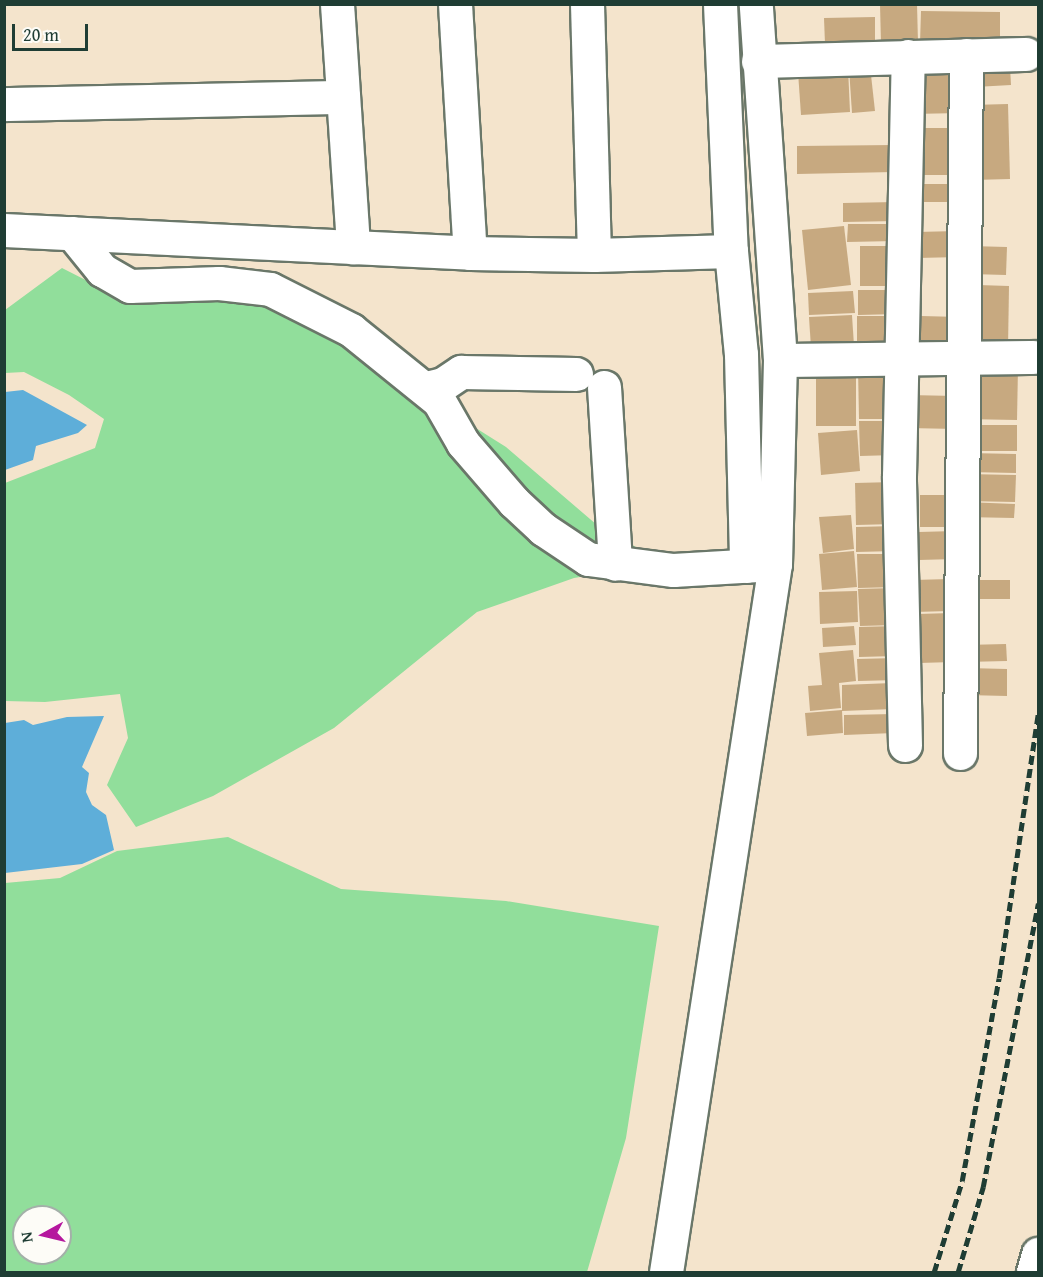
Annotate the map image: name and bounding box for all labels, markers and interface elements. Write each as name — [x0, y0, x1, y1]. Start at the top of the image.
scale bar — [15, 12, 92, 50]
text: 20 m — [23, 21, 59, 48]
north arrow — [12, 1205, 72, 1265]
text: N — [14, 1230, 39, 1244]

